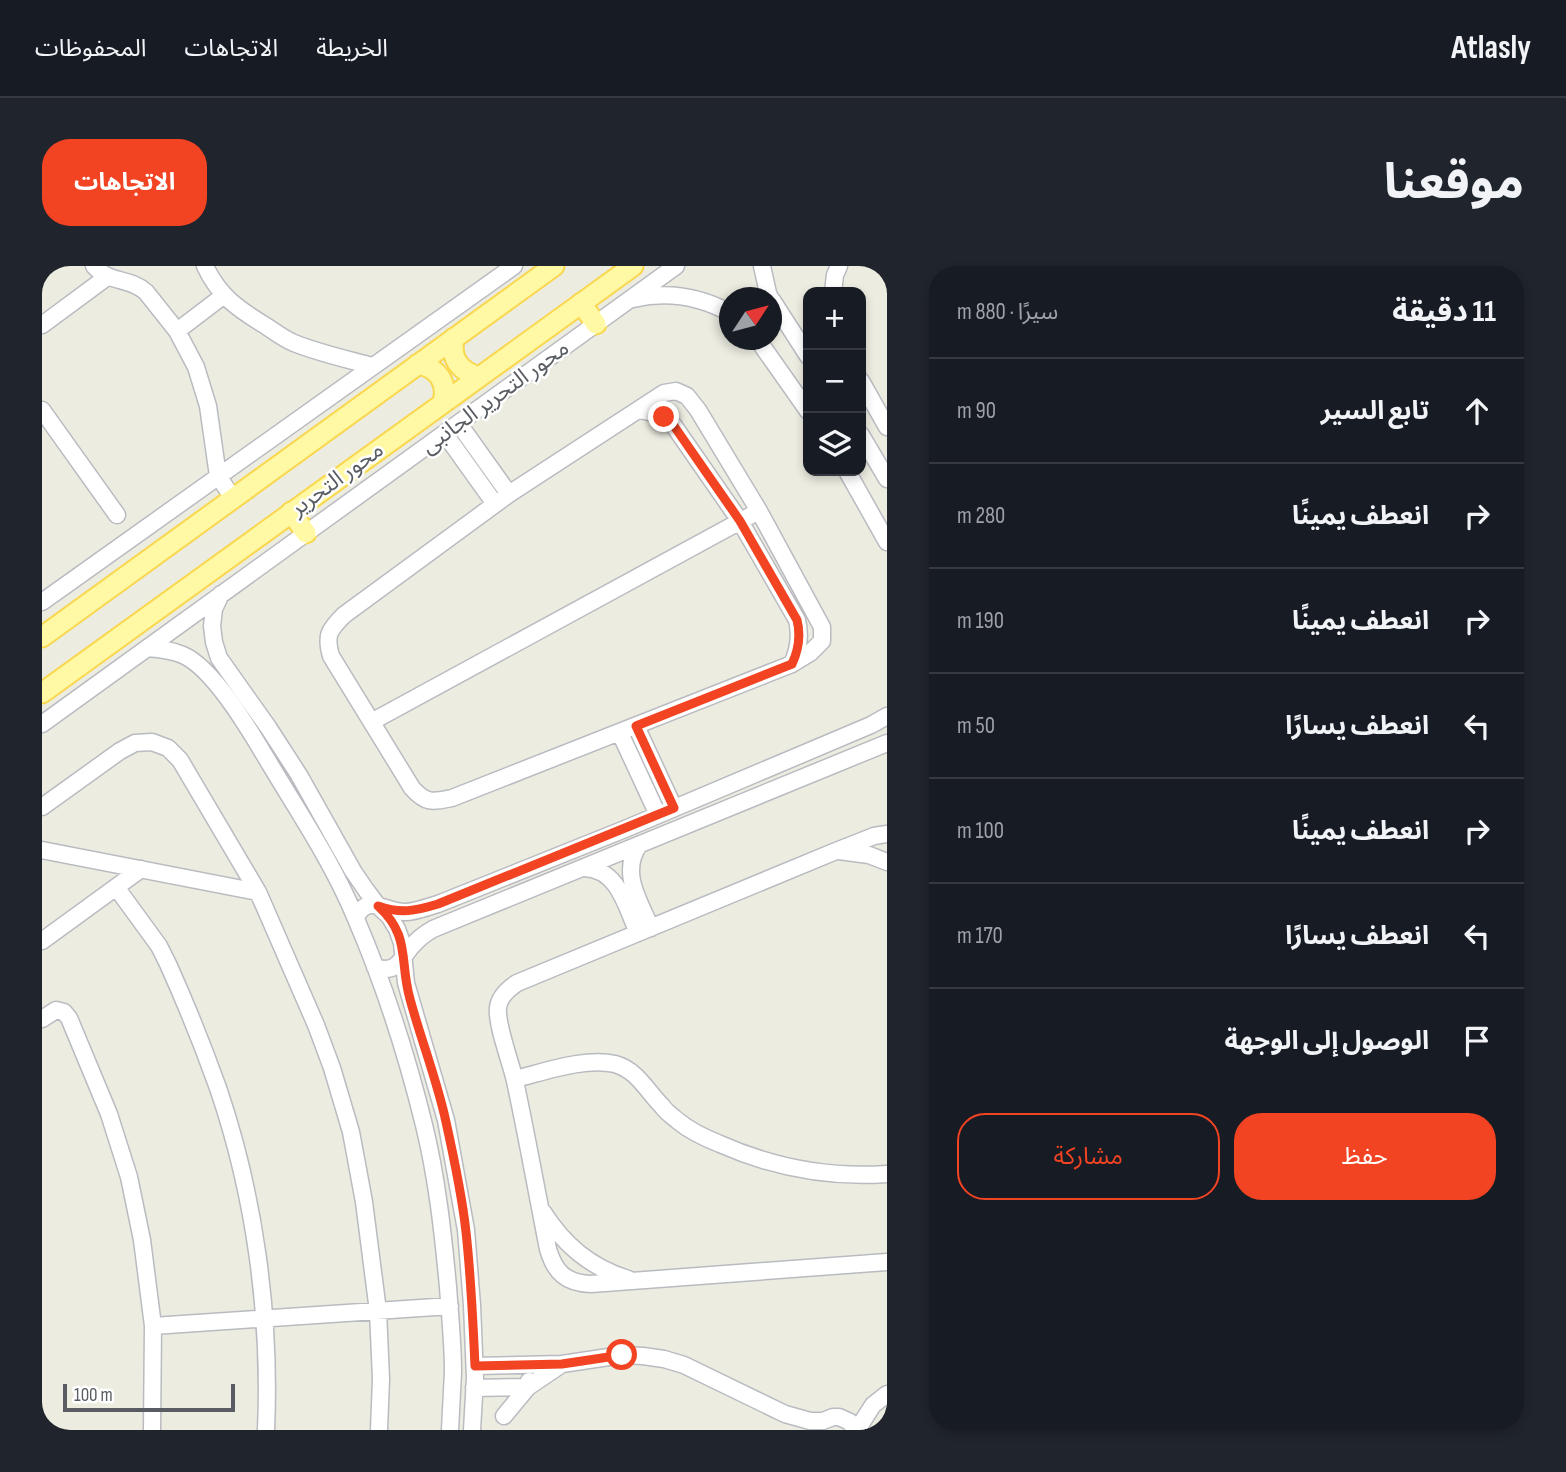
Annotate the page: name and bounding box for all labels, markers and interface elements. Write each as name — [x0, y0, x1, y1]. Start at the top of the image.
text: Atlasly — [1451, 28, 1531, 68]
text: المحفوظات — [35, 34, 146, 63]
text: الاتجاهات — [184, 34, 278, 63]
text: الخريطة — [316, 34, 388, 63]
button: الاتجاهات — [42, 139, 207, 226]
text: موقعنا — [1384, 154, 1524, 213]
north arrow — [719, 287, 782, 350]
map controls — [803, 287, 866, 476]
button: + — [803, 287, 866, 350]
text: 11 دقيقة — [1392, 294, 1496, 330]
text: سيرًا · 880 m — [957, 298, 1058, 326]
street label: محور التحرير الجانبى — [415, 334, 575, 460]
button: − — [803, 350, 866, 413]
icon: ahead — [1458, 392, 1496, 430]
text: تابع السير — [1321, 396, 1429, 427]
text: 90 m — [957, 397, 996, 425]
route end — [648, 401, 679, 432]
button: layers — [803, 413, 866, 476]
street label: محور التحرير — [284, 436, 389, 523]
icon: right — [1458, 497, 1496, 535]
text: انعطف يمينًا — [1292, 501, 1429, 532]
text: 280 m — [957, 502, 1005, 530]
icon: right — [1458, 602, 1496, 640]
text: انعطف يمينًا — [1292, 606, 1429, 637]
text: 190 m — [957, 607, 1004, 635]
icon: left — [1458, 707, 1496, 745]
text: انعطف يسارًا — [1285, 711, 1429, 742]
text: 50 m — [957, 712, 995, 740]
icon: right — [1458, 812, 1496, 850]
text: انعطف يمينًا — [1292, 816, 1429, 847]
text: 100 m — [957, 817, 1004, 845]
icon: left — [1458, 917, 1496, 955]
text: انعطف يسارًا — [1285, 921, 1429, 952]
text: 170 m — [957, 922, 1003, 950]
icon: arrive — [1458, 1022, 1496, 1060]
text: الوصول إلى الوجهة — [1225, 1026, 1429, 1057]
button: مشاركة — [957, 1113, 1220, 1200]
button: حفظ — [1234, 1113, 1496, 1200]
route start — [606, 1339, 637, 1370]
scale bar — [63, 1381, 234, 1413]
text: 100 m — [74, 1384, 113, 1407]

